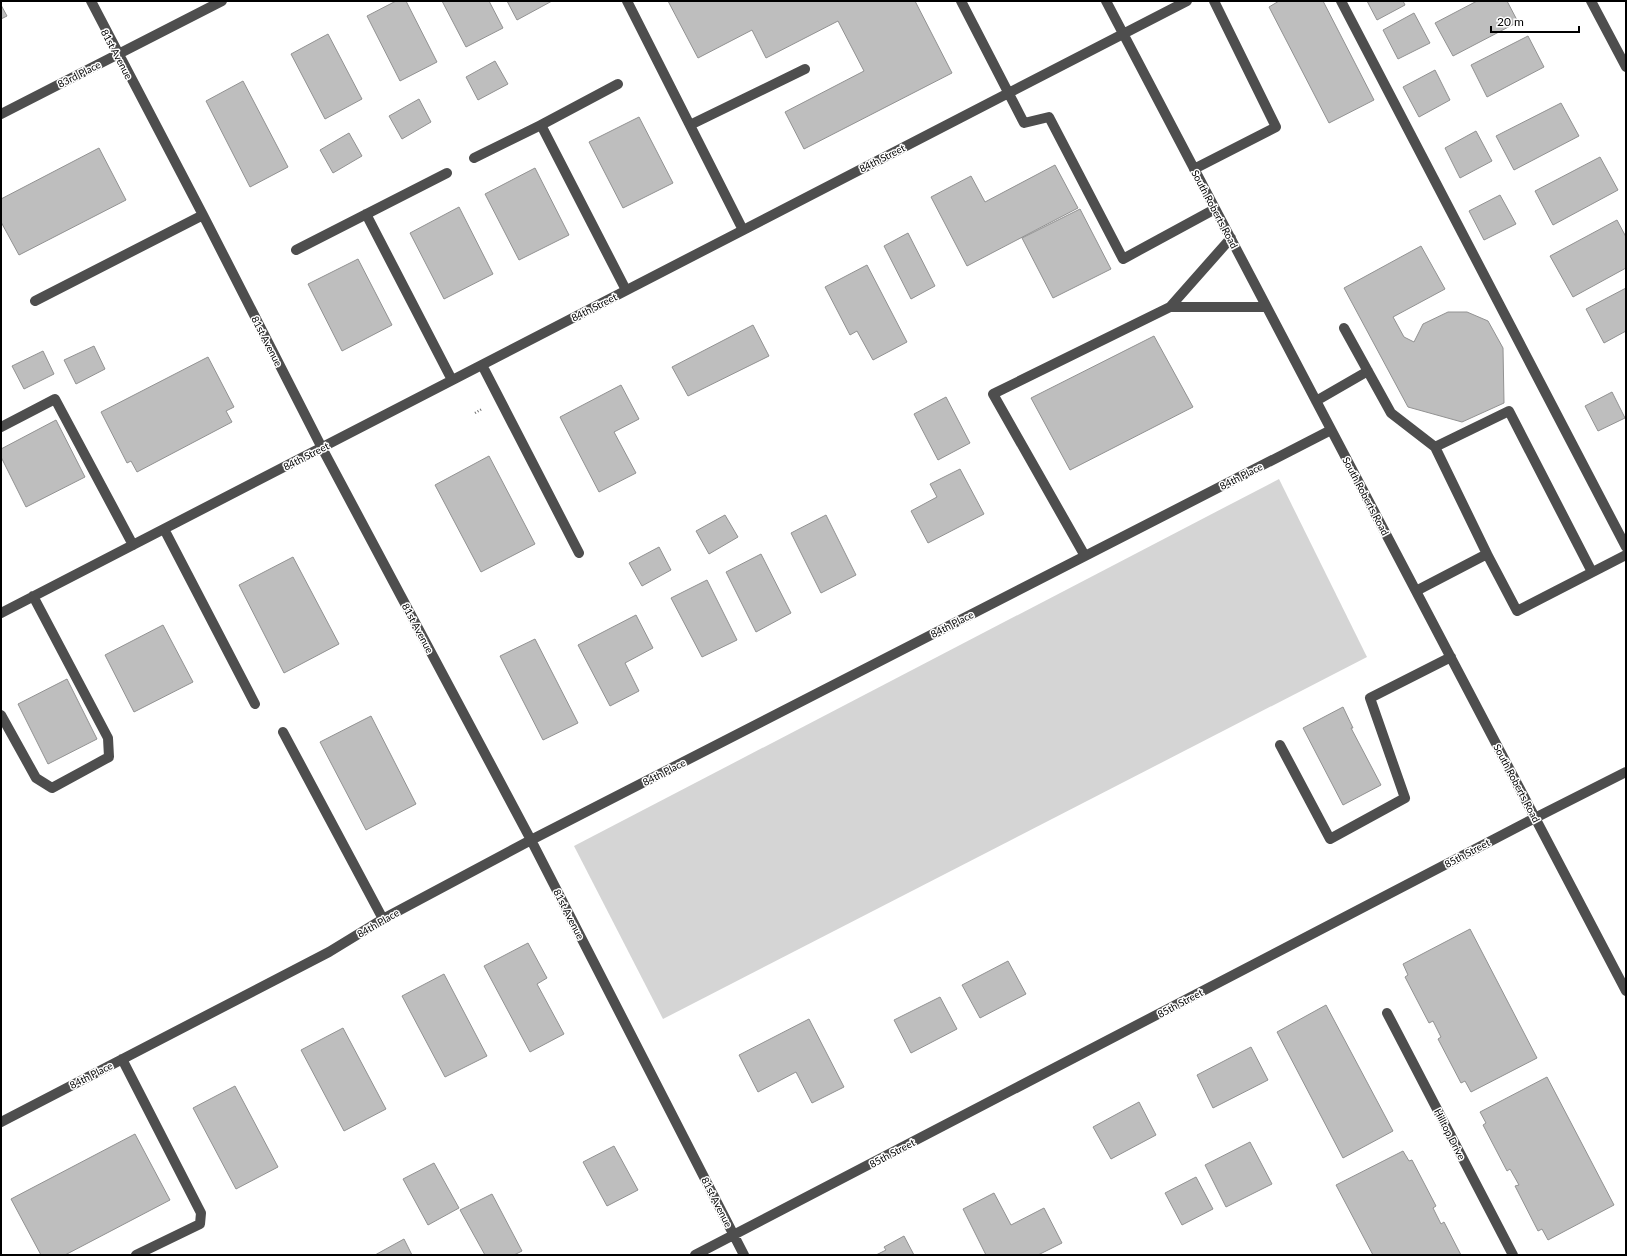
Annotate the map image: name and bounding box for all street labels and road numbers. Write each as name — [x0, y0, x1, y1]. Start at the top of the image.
street label: 81st Avenue — [99, 27, 135, 81]
street label: 83rd Place — [56, 58, 102, 90]
street label: 84th Street — [857, 141, 907, 175]
street label: South Roberts Road — [1189, 168, 1241, 250]
street label: 84th Street — [569, 290, 619, 324]
street label: 81st Avenue — [249, 314, 285, 368]
street label: 84th Street — [281, 439, 331, 473]
street label: South Roberts Road — [1340, 455, 1392, 537]
street label: 84th Place — [1218, 460, 1264, 492]
street label: 81st Avenue — [400, 601, 436, 655]
street label: 84th Place — [929, 608, 975, 640]
street label: South Roberts Road — [1491, 742, 1543, 824]
street label: 84th Place — [641, 756, 687, 788]
street label: 85th Street — [1442, 836, 1492, 870]
street label: 81st Avenue — [551, 887, 587, 941]
street label: 84th Place — [355, 906, 401, 940]
street label: 85th Street — [1155, 986, 1205, 1020]
street label: 84th Place — [68, 1059, 114, 1091]
street label: Hilltop Drive — [1432, 1106, 1468, 1162]
street label: 85th Street — [867, 1136, 917, 1170]
street label: 81st Avenue — [699, 1175, 735, 1229]

